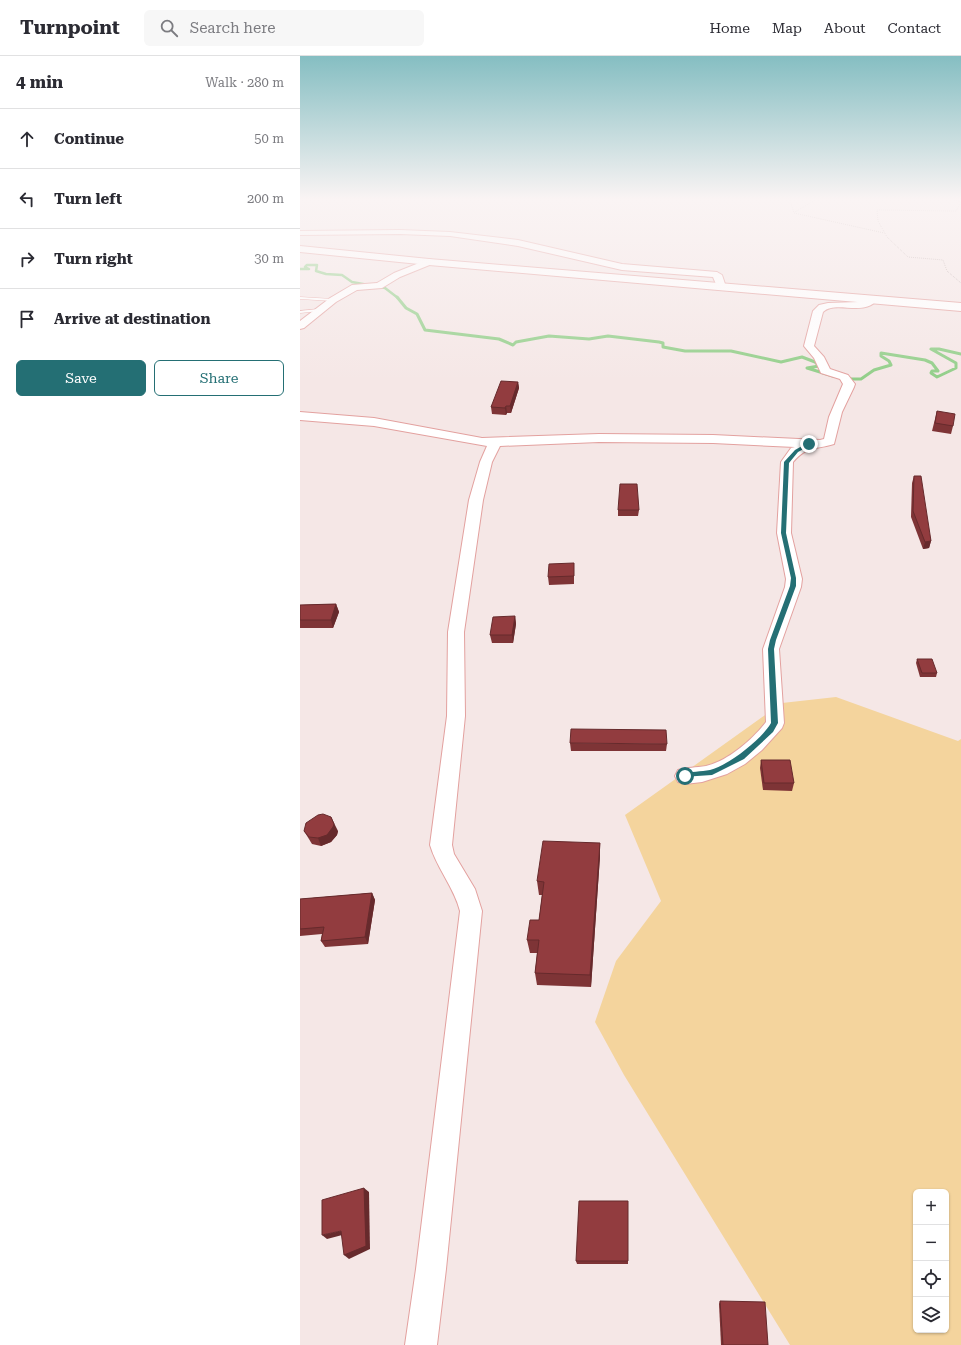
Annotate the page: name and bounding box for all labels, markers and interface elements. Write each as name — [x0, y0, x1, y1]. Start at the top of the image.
search box — [144, 10, 424, 46]
text: Turnpoint — [20, 16, 120, 39]
icon: search — [158, 17, 180, 39]
text: Search here — [190, 19, 276, 37]
text: Home — [709, 20, 750, 36]
text: Map — [772, 20, 802, 36]
text: About — [824, 20, 866, 36]
text: Contact — [888, 20, 941, 36]
text: 4 min — [16, 72, 63, 92]
text: Walk · 280 m — [205, 75, 284, 90]
icon: ahead — [16, 128, 38, 150]
text: Continue — [54, 130, 124, 148]
text: 50 m — [254, 131, 284, 146]
icon: left — [16, 188, 38, 210]
text: Turn left — [54, 190, 122, 208]
text: 200 m — [247, 191, 284, 206]
icon: right — [16, 248, 38, 270]
text: Turn right — [54, 250, 133, 268]
text: 30 m — [254, 251, 284, 266]
icon: arrive — [16, 308, 38, 330]
text: Arrive at destination — [54, 310, 210, 328]
button: Save — [16, 360, 146, 396]
button: Share — [154, 360, 284, 396]
route end — [800, 435, 818, 453]
route start — [676, 767, 694, 785]
map controls — [913, 1189, 949, 1333]
button: + — [913, 1189, 949, 1225]
button: − — [913, 1225, 949, 1261]
button: locate — [913, 1261, 949, 1297]
button: layers — [913, 1297, 949, 1333]

